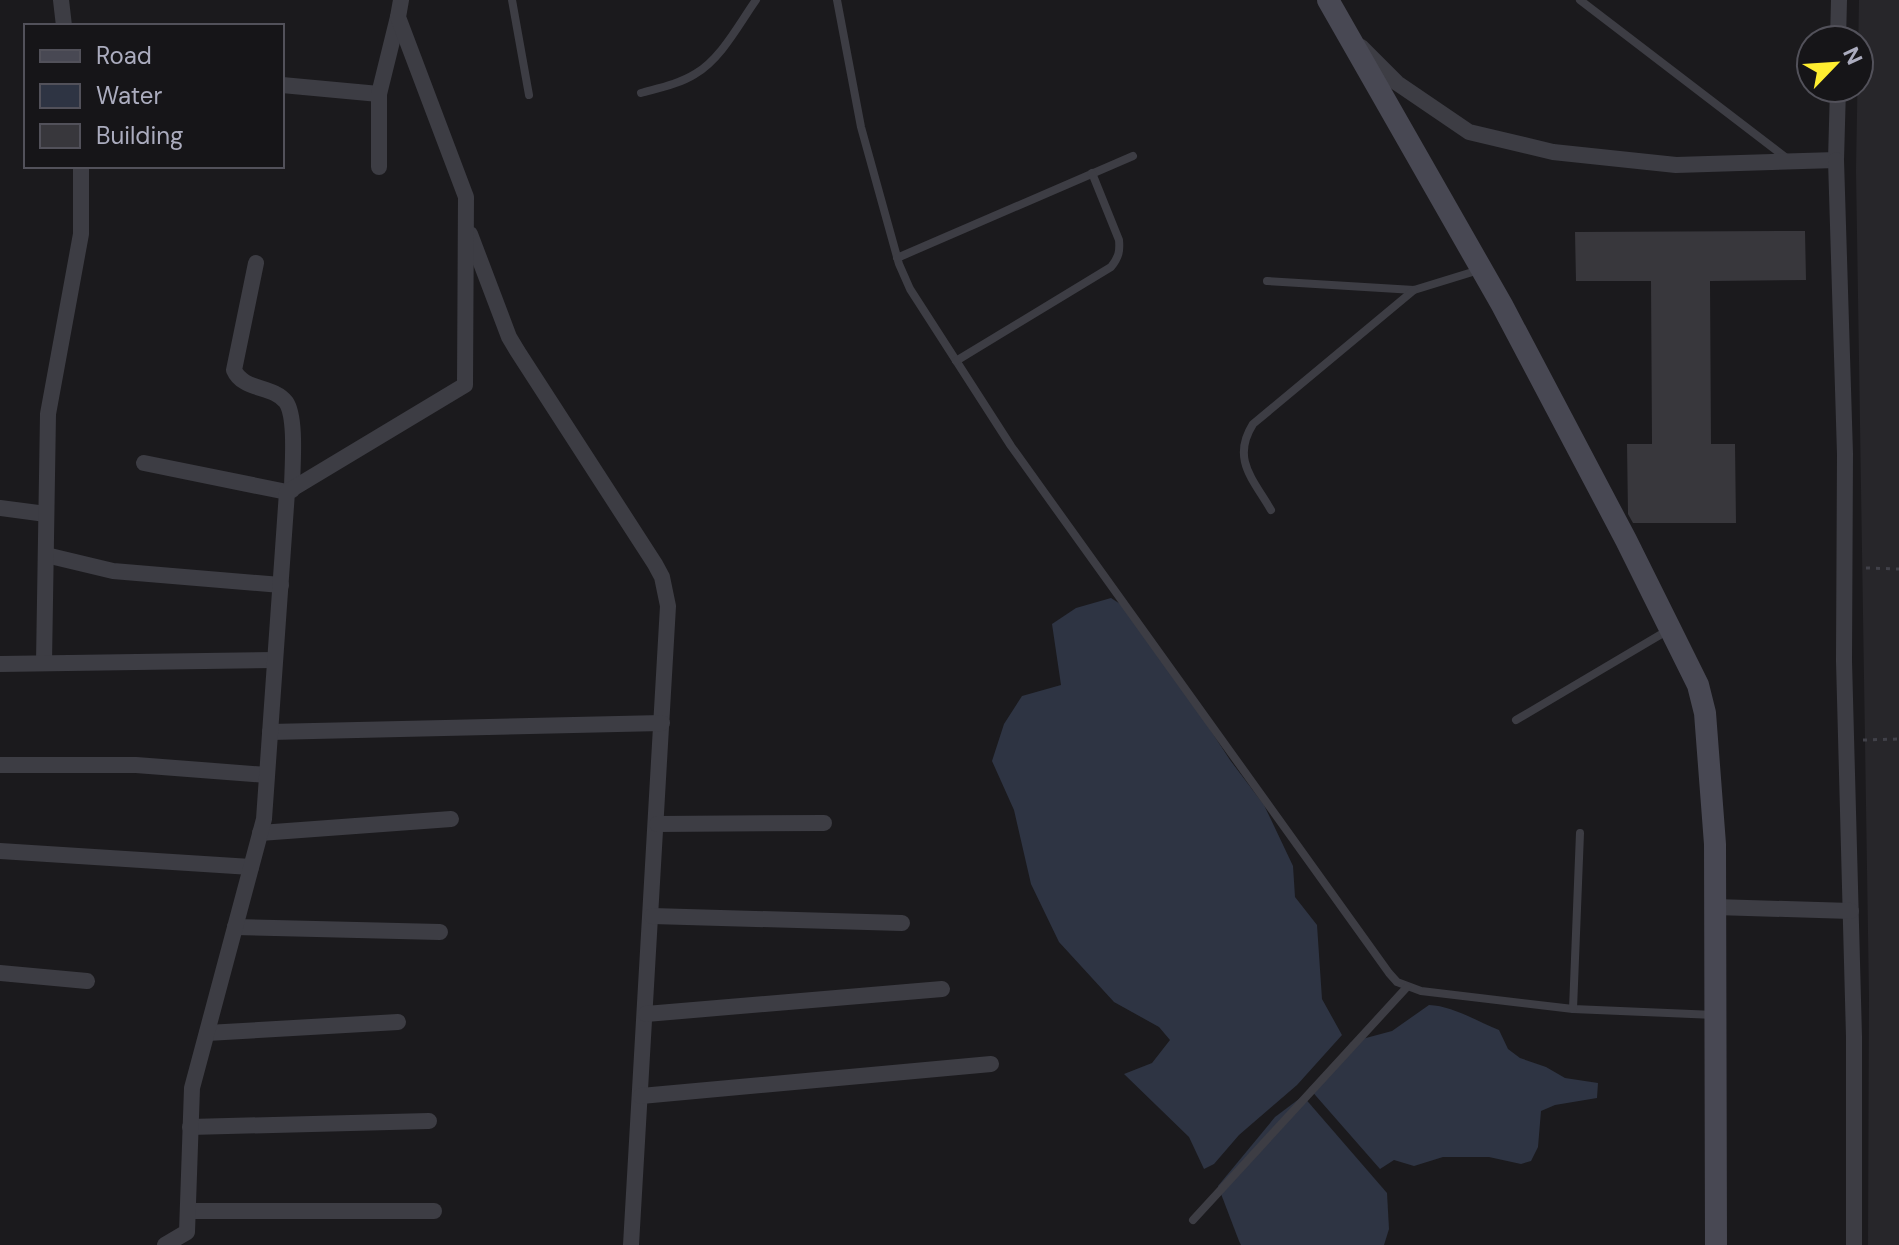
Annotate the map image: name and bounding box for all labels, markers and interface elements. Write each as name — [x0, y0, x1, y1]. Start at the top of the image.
legend — [24, 24, 284, 168]
north arrow — [1795, 24, 1875, 104]
text: Road — [96, 40, 152, 71]
text: N — [1836, 42, 1869, 69]
text: Water — [96, 80, 162, 111]
text: Building — [96, 120, 183, 151]

